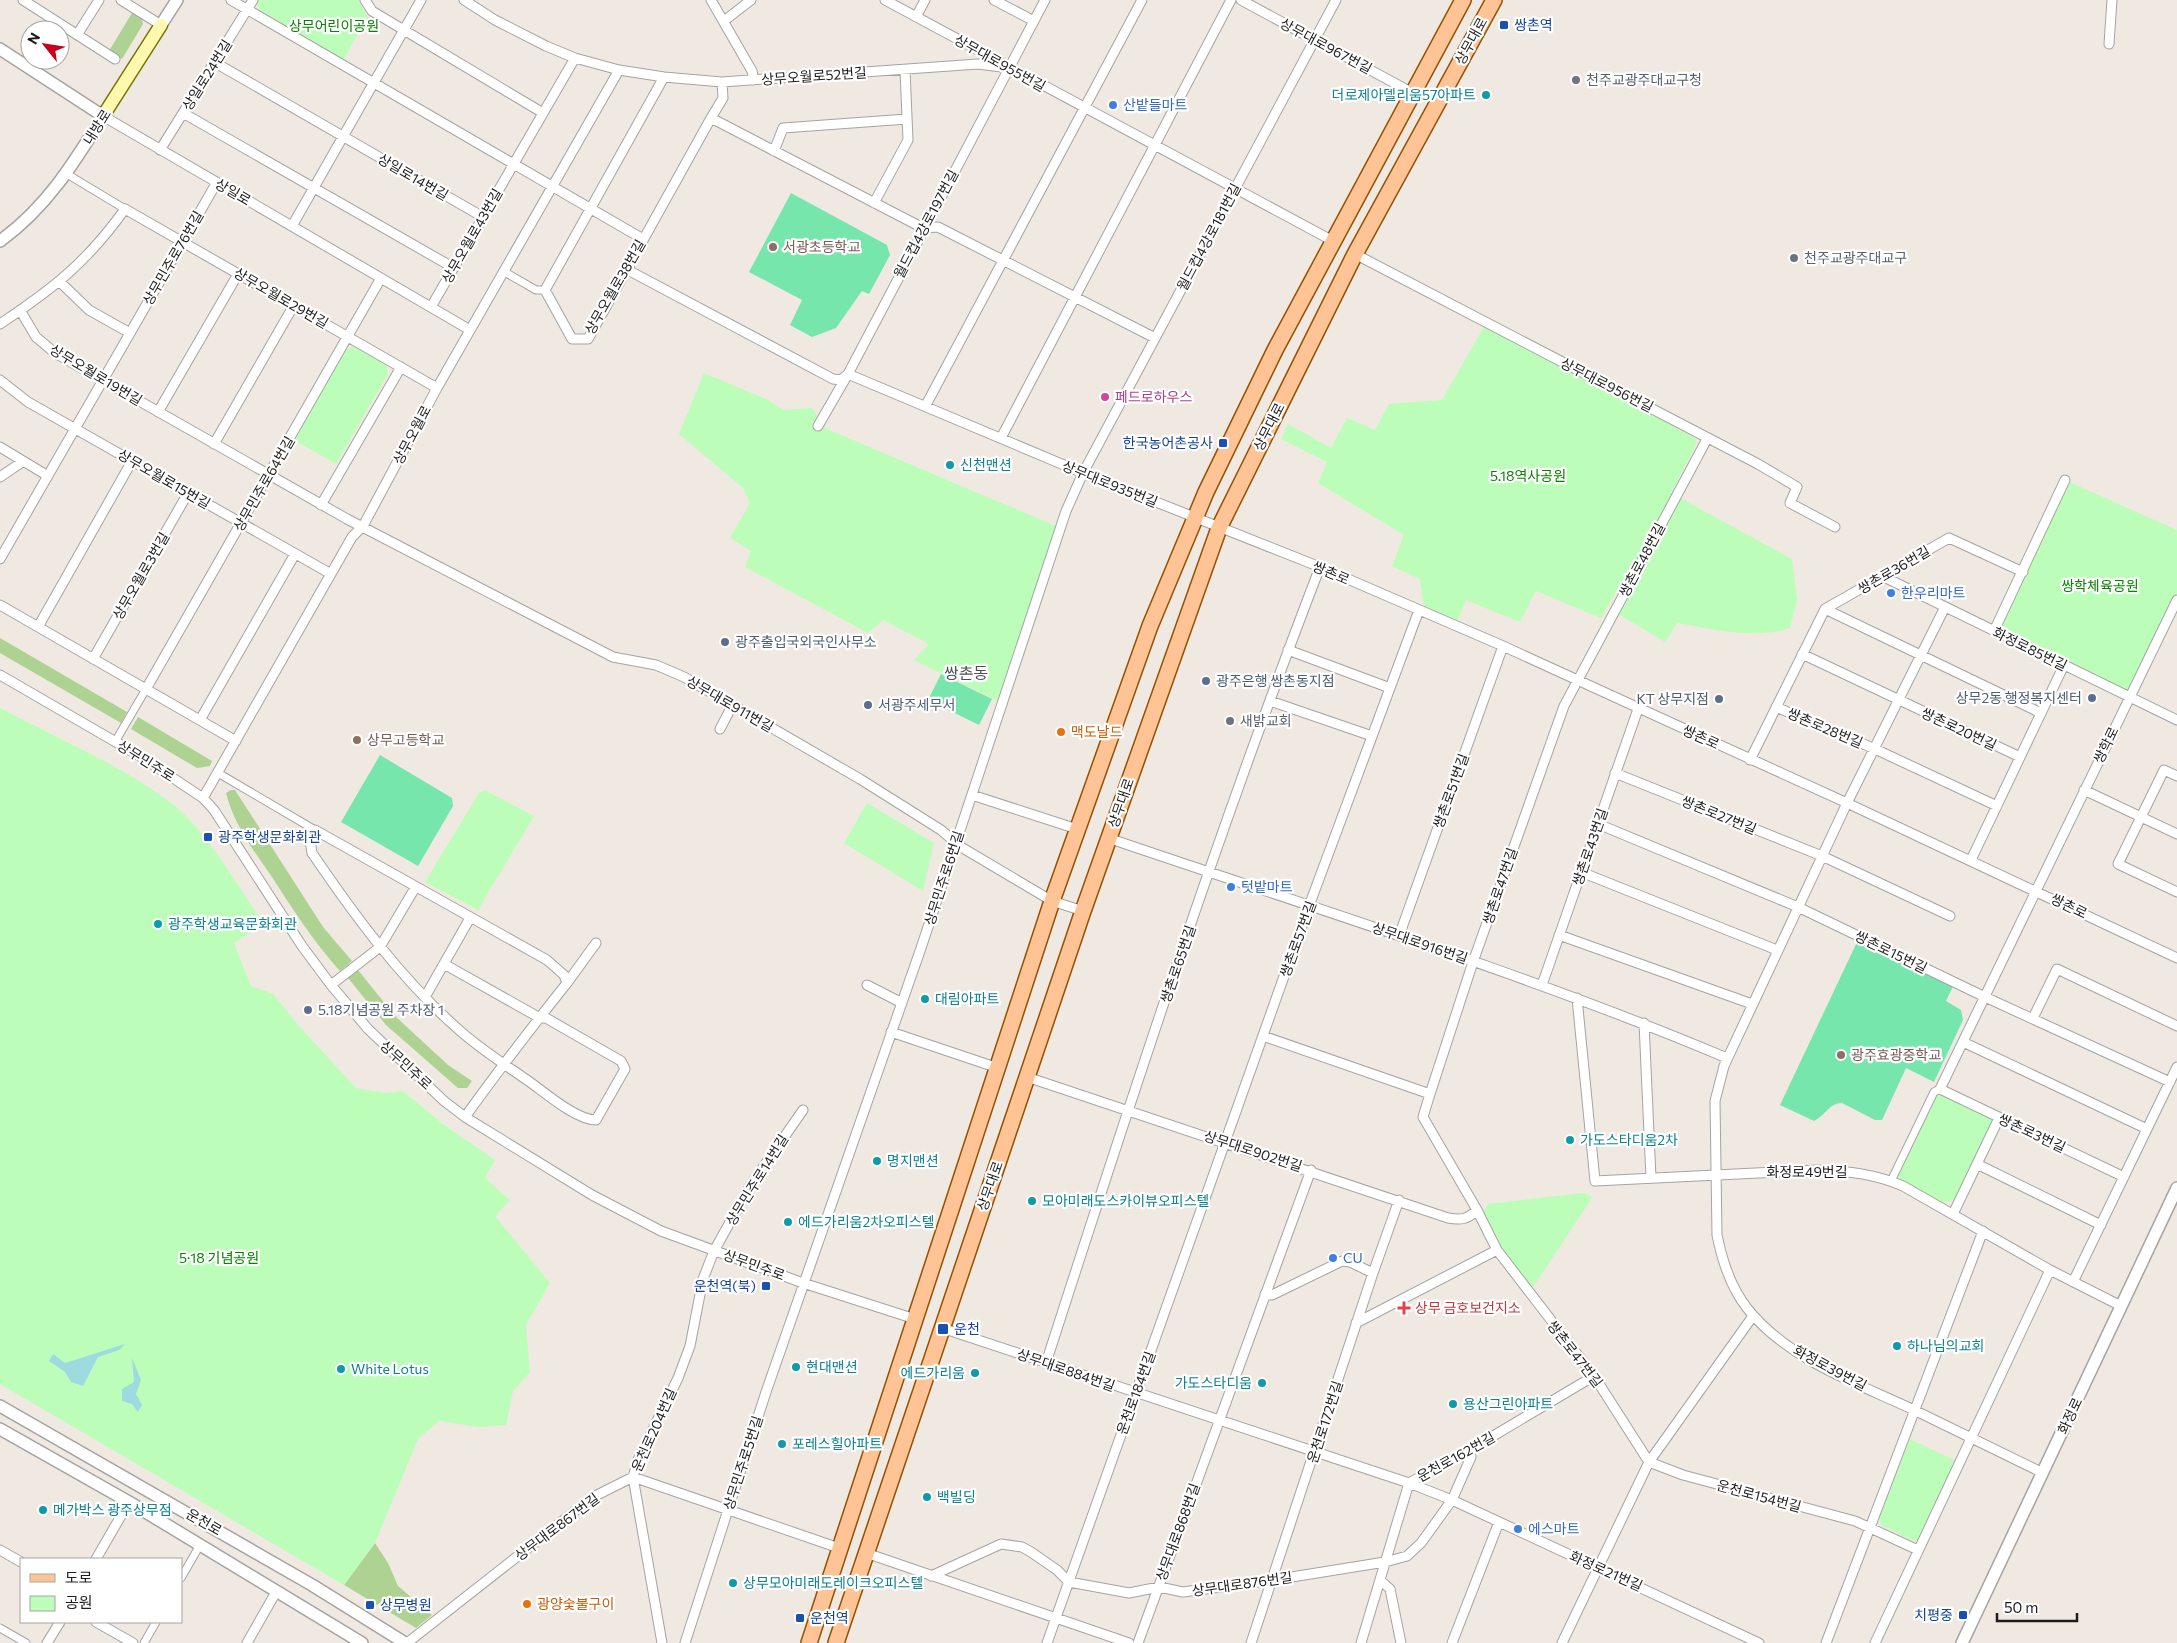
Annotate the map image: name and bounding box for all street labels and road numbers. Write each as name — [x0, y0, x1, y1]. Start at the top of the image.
street label: 상무대로967번길 — [1277, 14, 1375, 77]
street label: 상무대로 — [1451, 14, 1491, 67]
street label: 상무대로955번길 — [952, 30, 1049, 95]
street label: 상일로24번길 — [178, 36, 235, 113]
street label: 상무오월로52번길 — [761, 63, 867, 88]
street label: 내방로 — [79, 106, 114, 148]
street label: 상일로14번길 — [375, 150, 452, 204]
street label: 월드컵4강로197번길 — [890, 167, 961, 281]
street label: 상일로 — [212, 175, 254, 209]
street label: 월드컵4강로181번길 — [1173, 180, 1244, 293]
street label: 상무오월로43번길 — [438, 185, 506, 286]
street label: 상무민주로76번길 — [139, 208, 206, 308]
street label: 상무오월로38번길 — [581, 236, 649, 337]
street label: 상무오월로29번길 — [231, 264, 332, 332]
street label: 상무오월로19번길 — [47, 340, 145, 409]
street label: 상무대로956번길 — [1558, 354, 1657, 415]
street label: 상무대로 — [1249, 400, 1288, 454]
street label: 상무오월로 — [389, 402, 434, 467]
street label: 상무민주로64번길 — [229, 433, 298, 534]
street label: 상무오월로15번길 — [115, 445, 214, 512]
street label: 상무대로935번길 — [1060, 457, 1161, 510]
street label: 쌍촌로48번길 — [1615, 520, 1668, 600]
street label: 상무오월로3번길 — [109, 529, 172, 623]
street label: 쌍촌로36번길 — [1854, 542, 1933, 597]
street label: 쌍촌로 — [1310, 557, 1352, 588]
street label: 화정로85번길 — [1990, 623, 2070, 674]
street label: 상무대로911번길 — [684, 672, 777, 735]
street label: 쌍촌로28번길 — [1785, 704, 1866, 751]
street label: 쌍촌로20번길 — [1919, 704, 2000, 753]
street label: 쌍촌로 — [1680, 721, 1722, 752]
street label: 쌍학로 — [2089, 724, 2122, 766]
street label: 상무민주로 — [114, 736, 178, 785]
street label: 쌍촌로51번길 — [1429, 751, 1472, 831]
street label: 상무대로 — [1104, 776, 1137, 830]
street label: 쌍촌로27번길 — [1679, 792, 1759, 837]
street label: 쌍촌로43번길 — [1568, 806, 1611, 888]
street label: 상무민주로6번길 — [920, 828, 967, 927]
street label: 쌍촌로47번길 — [1478, 845, 1521, 926]
street label: 쌍촌로 — [2048, 889, 2090, 922]
street label: 쌍촌로57번길 — [1276, 898, 1319, 979]
street label: 상무대로916번길 — [1370, 918, 1470, 967]
street label: 쌍촌로65번길 — [1156, 923, 1199, 1005]
street label: 쌍촌로15번길 — [1852, 927, 1930, 976]
street label: 상무민주로 — [377, 1036, 436, 1093]
street label: 쌍촌로3번길 — [1996, 1110, 2069, 1156]
street label: 상무대로902번길 — [1202, 1127, 1305, 1174]
street label: 상무민주로14번길 — [722, 1131, 791, 1229]
street label: 상무대로 — [973, 1159, 1006, 1213]
street label: 화정로49번길 — [1766, 1163, 1848, 1180]
street label: 상무민주로 — [721, 1246, 787, 1284]
street label: 쌍촌로47번길 — [1544, 1317, 1607, 1390]
street label: 화정로39번길 — [1791, 1341, 1870, 1394]
street label: 상무대로884번길 — [1015, 1345, 1117, 1394]
street label: 운천로184번길 — [1113, 1349, 1158, 1437]
street label: 운천로172번길 — [1303, 1379, 1346, 1465]
street label: 운천로204번길 — [628, 1385, 680, 1474]
street label: 화정로 — [2054, 1395, 2085, 1437]
street label: 상무민주로5번길 — [719, 1414, 766, 1512]
street label: 운천로162번길 — [1414, 1428, 1498, 1485]
street label: 운천로154번길 — [1715, 1476, 1803, 1515]
street label: 상무대로868번길 — [1152, 1481, 1203, 1583]
street label: 상무대로867번길 — [511, 1489, 602, 1564]
street label: 운천로 — [183, 1505, 225, 1539]
street label: 화정로21번길 — [1567, 1547, 1645, 1594]
street label: 상무대로876번길 — [1190, 1568, 1293, 1599]

